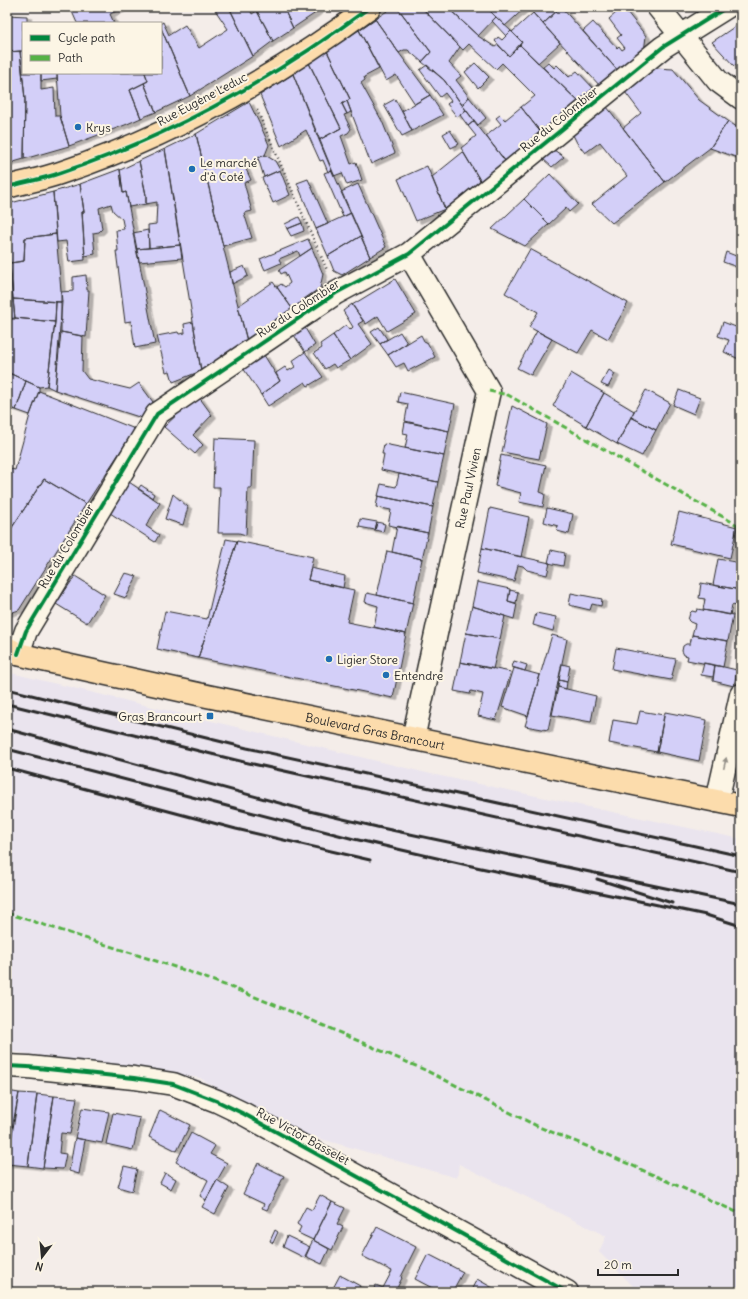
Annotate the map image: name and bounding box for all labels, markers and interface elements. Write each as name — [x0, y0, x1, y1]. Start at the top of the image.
legend — [22, 22, 162, 74]
text: Cycle path — [58, 30, 115, 45]
text: Path — [58, 50, 83, 65]
street label: Rue Eugène Leduc — [154, 69, 250, 129]
street label: Rue du Colombier — [517, 83, 601, 155]
place label: Krys — [86, 120, 111, 135]
marker: Krys — [73, 122, 83, 132]
place label: Le marché d'à Coté — [200, 155, 257, 184]
marker: Le marché d'à Coté — [187, 164, 197, 174]
street label: Rue du Colombier — [254, 276, 342, 340]
street label: Rue Paul Vivien — [452, 446, 484, 530]
street label: Rue du Colombier — [35, 501, 97, 591]
place label: Ligier Store — [337, 652, 398, 667]
marker: Ligier Store — [324, 654, 334, 664]
place label: Entendre — [394, 668, 443, 683]
marker: Entendre — [381, 670, 391, 680]
place label: Gras Brancourt — [118, 709, 202, 724]
street label: Boulevard Gras Brancourt — [304, 709, 446, 752]
marker: Gras Brancourt — [205, 711, 215, 721]
one-way arrow — [723, 756, 729, 769]
street label: Rue Victor Basselet — [254, 1104, 352, 1168]
north arrow — [22, 1237, 62, 1277]
scale bar — [598, 1251, 678, 1277]
text: 20 m — [604, 1257, 632, 1272]
text: N — [34, 1259, 45, 1274]

